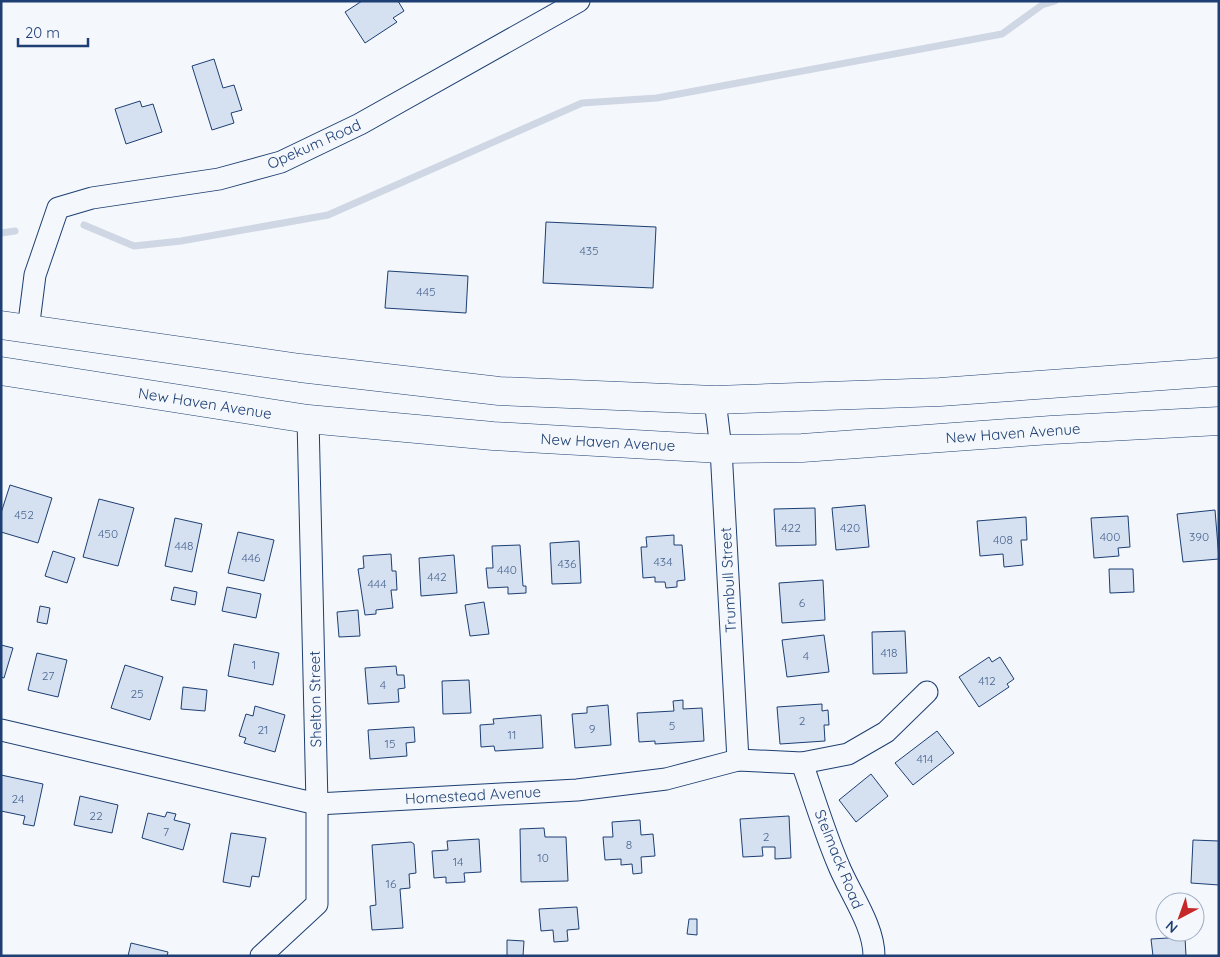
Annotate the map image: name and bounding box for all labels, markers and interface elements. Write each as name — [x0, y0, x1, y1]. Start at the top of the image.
scale bar — [18, 15, 88, 47]
text: 20 m — [25, 23, 60, 42]
street label: Opekum Road — [264, 115, 364, 173]
house number: 435 — [579, 243, 599, 258]
house number: 445 — [416, 284, 436, 299]
street label: New Haven Avenue — [137, 383, 273, 423]
street label: New Haven Avenue — [945, 419, 1081, 447]
street label: New Haven Avenue — [540, 429, 676, 455]
house number: 452 — [14, 507, 34, 522]
house number: 422 — [781, 520, 801, 535]
house number: 420 — [840, 520, 860, 535]
house number: 450 — [98, 526, 118, 541]
street label: Trumbull Street — [716, 527, 740, 633]
house number: 400 — [1100, 529, 1120, 544]
house number: 390 — [1189, 529, 1209, 544]
house number: 408 — [993, 532, 1013, 547]
house number: 448 — [174, 538, 194, 553]
house number: 446 — [241, 550, 261, 565]
house number: 434 — [654, 554, 672, 569]
house number: 436 — [557, 556, 577, 571]
house number: 440 — [497, 562, 517, 577]
house number: 442 — [427, 569, 447, 584]
house number: 444 — [368, 576, 386, 591]
house number: 6 — [799, 595, 806, 610]
house number: 418 — [880, 645, 898, 660]
house number: 4 — [803, 648, 809, 663]
street label: Shelton Street — [305, 651, 325, 747]
house number: 1 — [252, 657, 256, 672]
house number: 27 — [42, 668, 54, 683]
house number: 412 — [978, 673, 996, 688]
house number: 4 — [380, 677, 386, 692]
house number: 25 — [130, 686, 144, 701]
house number: 2 — [799, 713, 806, 728]
house number: 5 — [669, 718, 675, 733]
house number: 9 — [589, 721, 596, 736]
house number: 21 — [257, 722, 269, 737]
house number: 11 — [508, 727, 516, 742]
house number: 15 — [385, 736, 395, 751]
house number: 414 — [917, 751, 933, 766]
street label: Homestead Avenue — [405, 782, 541, 808]
house number: 24 — [12, 791, 24, 806]
street label: Stelmack Road — [810, 807, 868, 911]
house number: 22 — [89, 808, 103, 823]
house number: 7 — [163, 824, 169, 839]
house number: 2 — [763, 829, 770, 844]
house number: 8 — [626, 837, 632, 852]
house number: 10 — [537, 850, 549, 865]
house number: 14 — [453, 854, 463, 869]
house number: 16 — [386, 876, 397, 891]
north arrow — [1155, 892, 1205, 942]
text: N — [1162, 917, 1181, 937]

